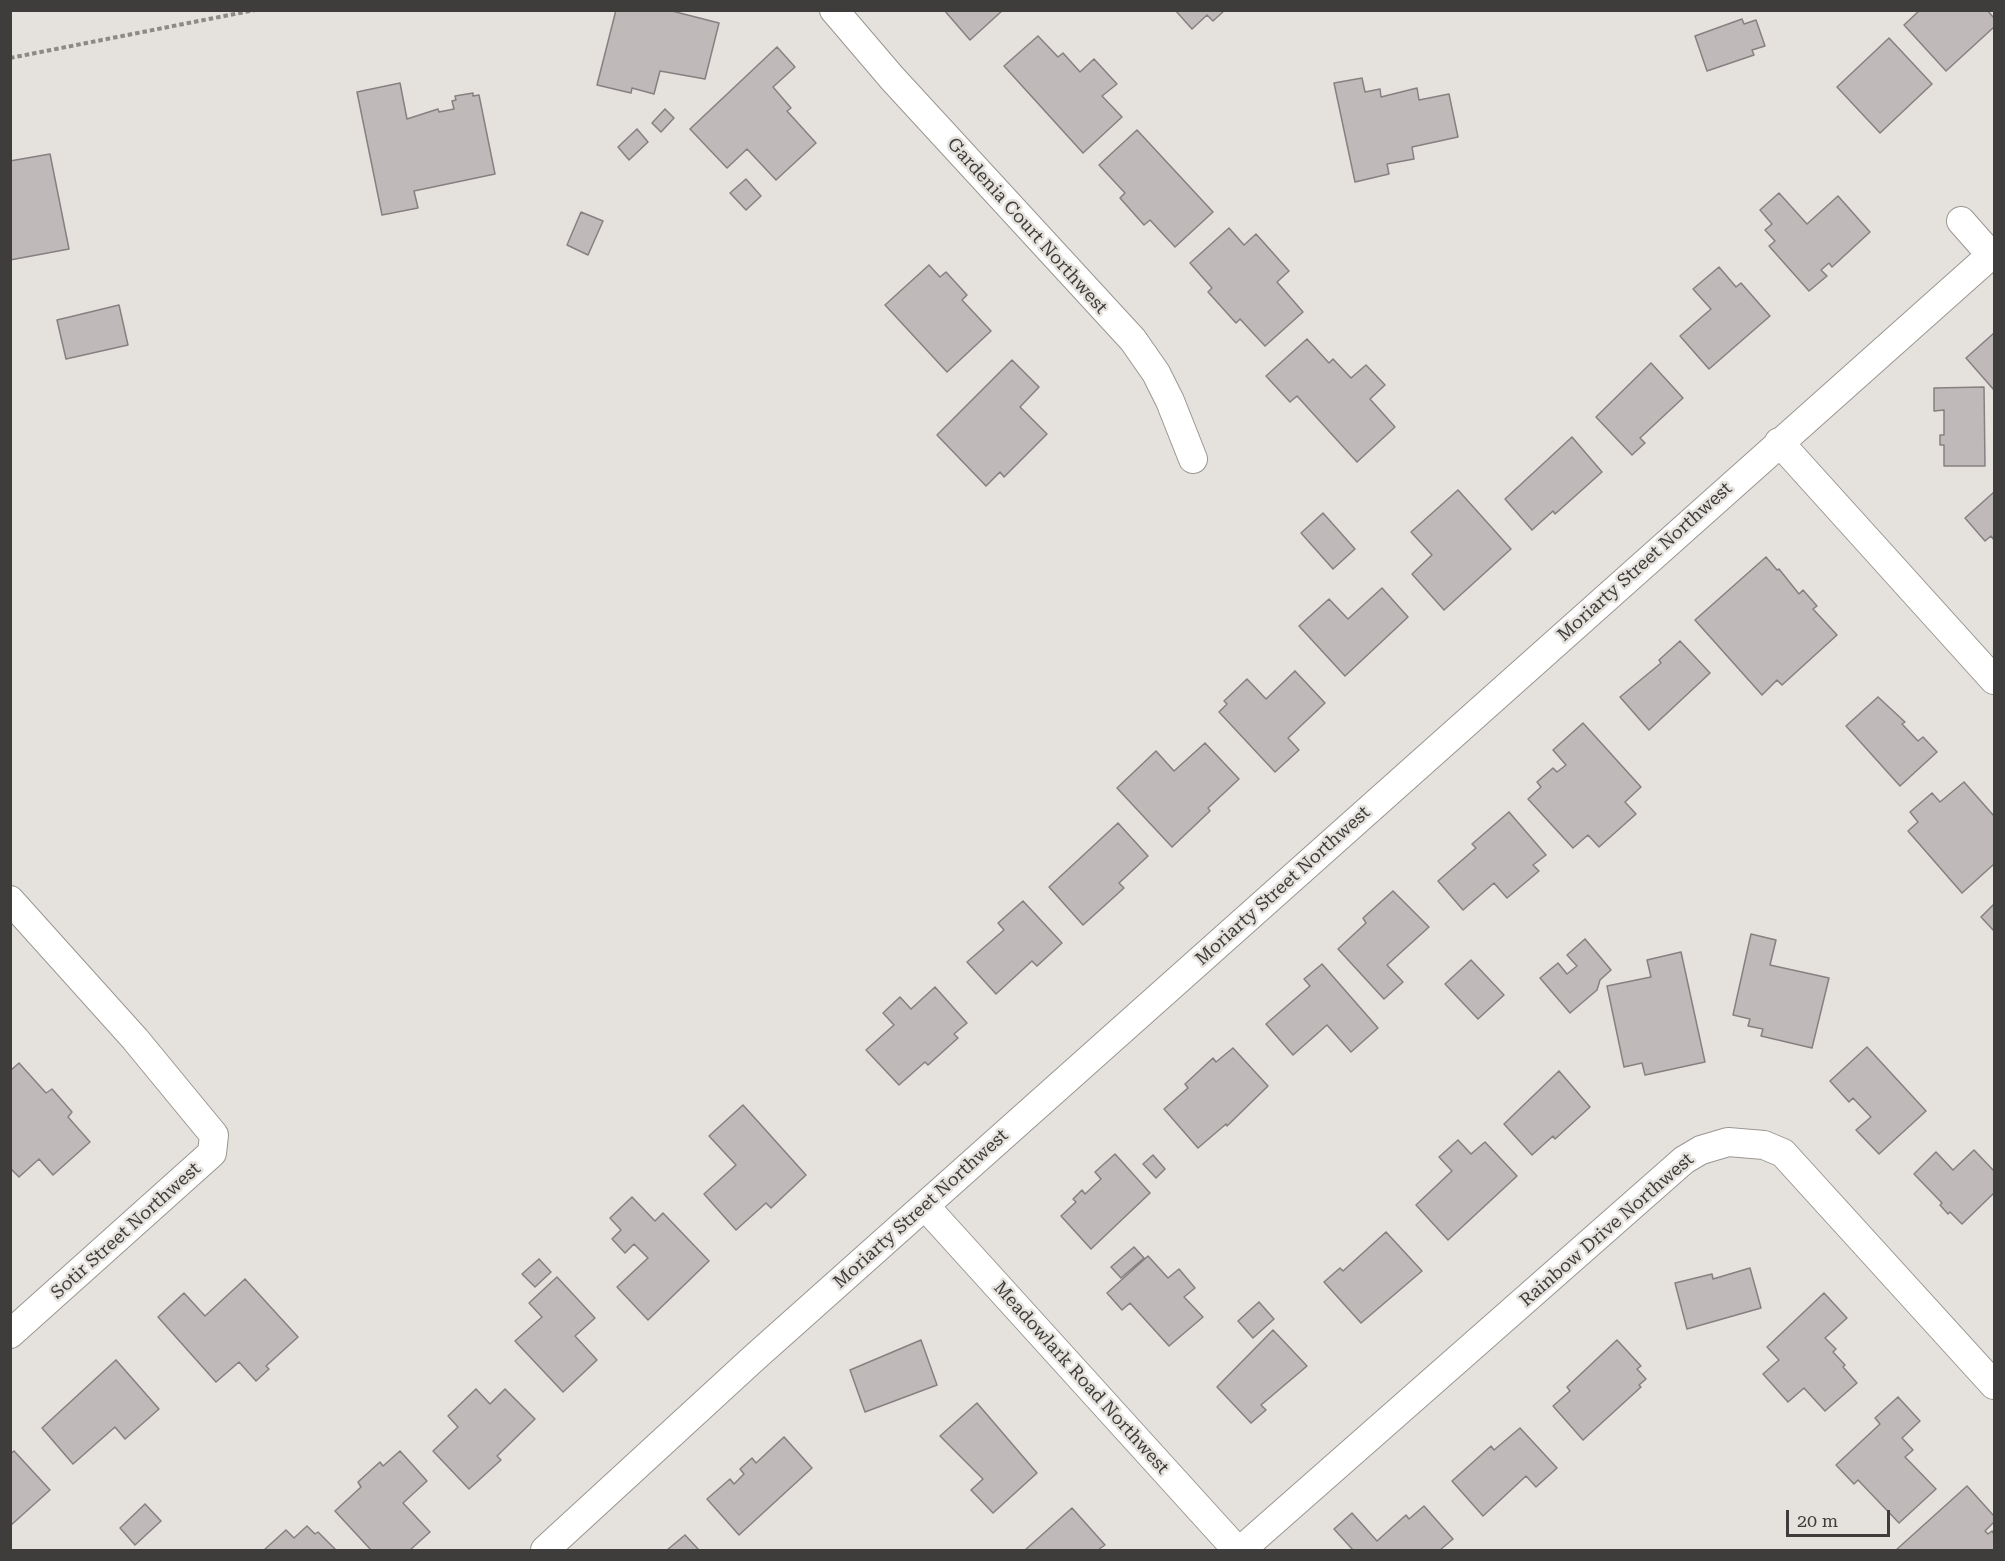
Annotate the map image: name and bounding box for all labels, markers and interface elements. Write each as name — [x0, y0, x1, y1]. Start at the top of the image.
street label: Gardenia Court Northwest — [942, 134, 1112, 318]
street label: Moriarty Street Northwest — [1553, 478, 1737, 646]
street label: Moriarty Street Northwest — [1191, 802, 1375, 970]
street label: Moriarty Street Northwest — [829, 1125, 1013, 1293]
street label: Rainbow Drive Northwest — [1516, 1149, 1698, 1311]
street label: Sotir Street Northwest — [47, 1158, 205, 1304]
street label: Meadowlark Road Northwest — [989, 1277, 1173, 1479]
scale bar — [1789, 1498, 1892, 1536]
text: 20 m — [1797, 1510, 1838, 1531]

